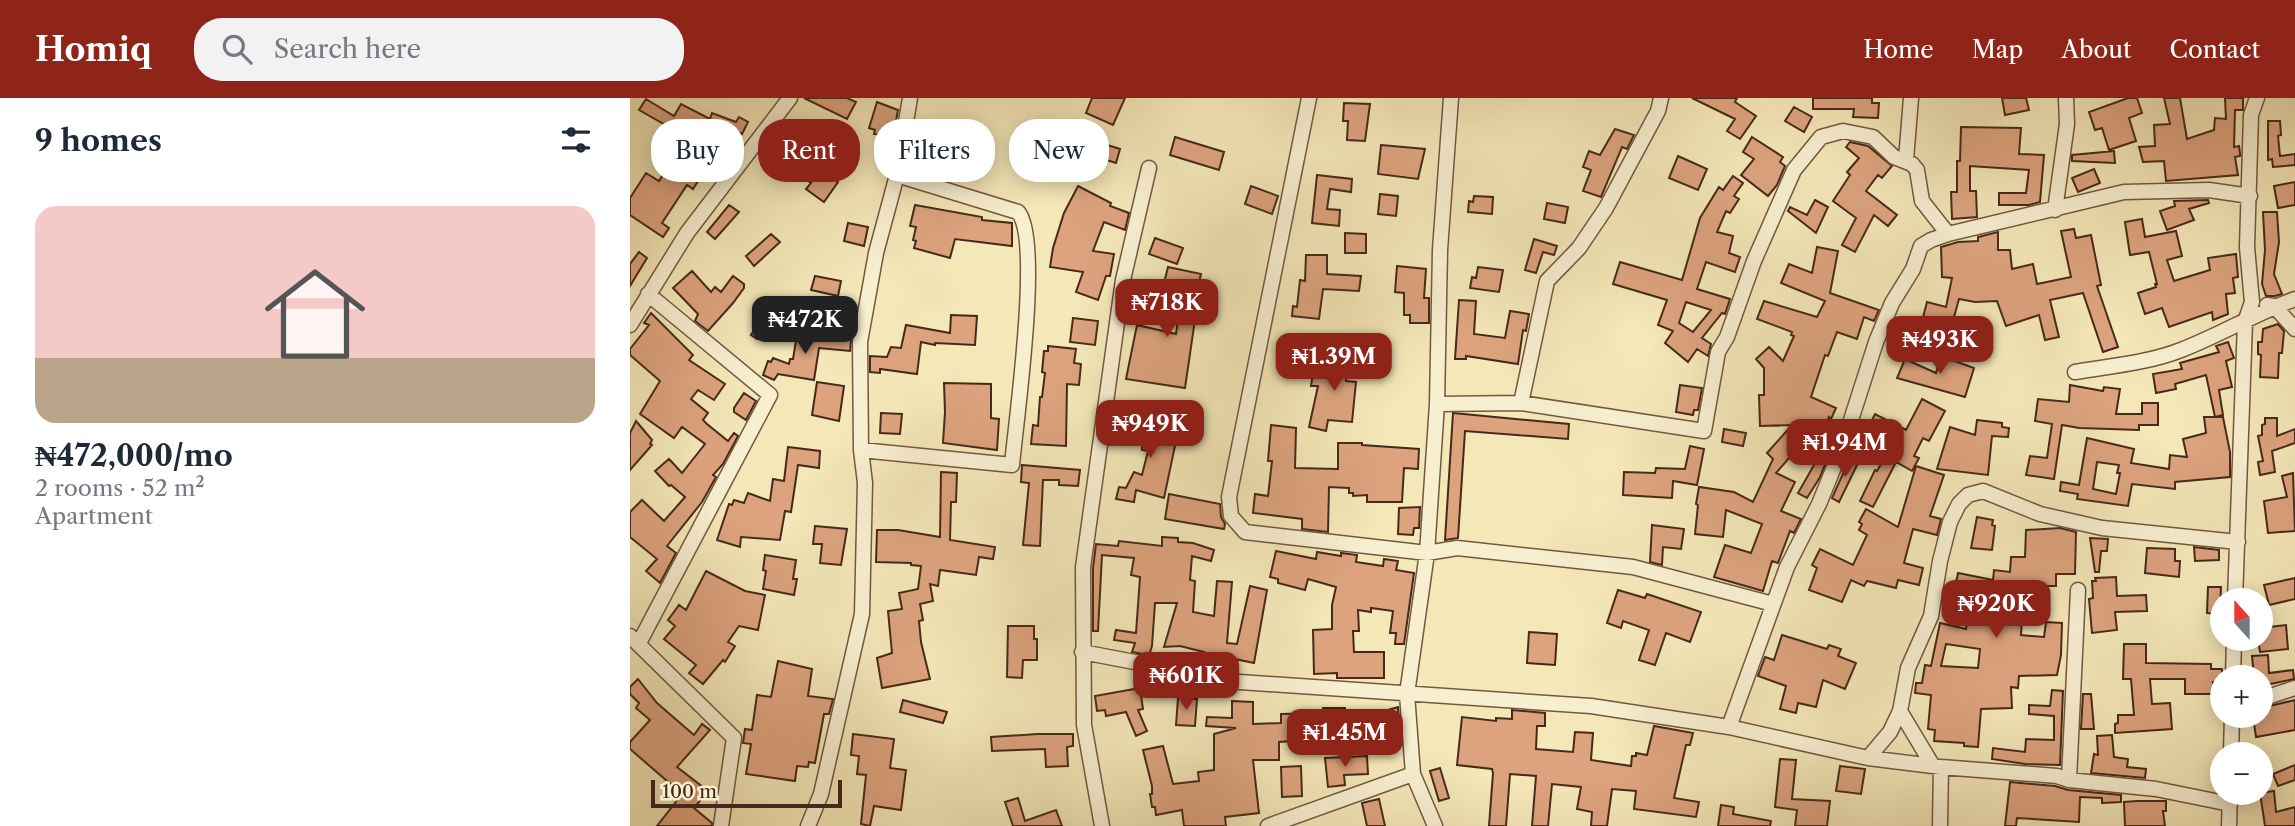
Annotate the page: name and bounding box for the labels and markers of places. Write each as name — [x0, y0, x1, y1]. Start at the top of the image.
pin: ₦718K — [1118, 280, 1216, 339]
pin: ₦472K — [756, 296, 854, 356]
pin: ₦493K — [1891, 316, 1989, 376]
pin: ₦1.39M — [1277, 334, 1391, 393]
pin: ₦949K — [1101, 400, 1199, 460]
pin: ₦1.94M — [1788, 420, 1902, 479]
pin: ₦920K — [1947, 580, 2045, 640]
pin: ₦601K — [1137, 652, 1235, 712]
pin: ₦1.45M — [1288, 710, 1402, 769]

